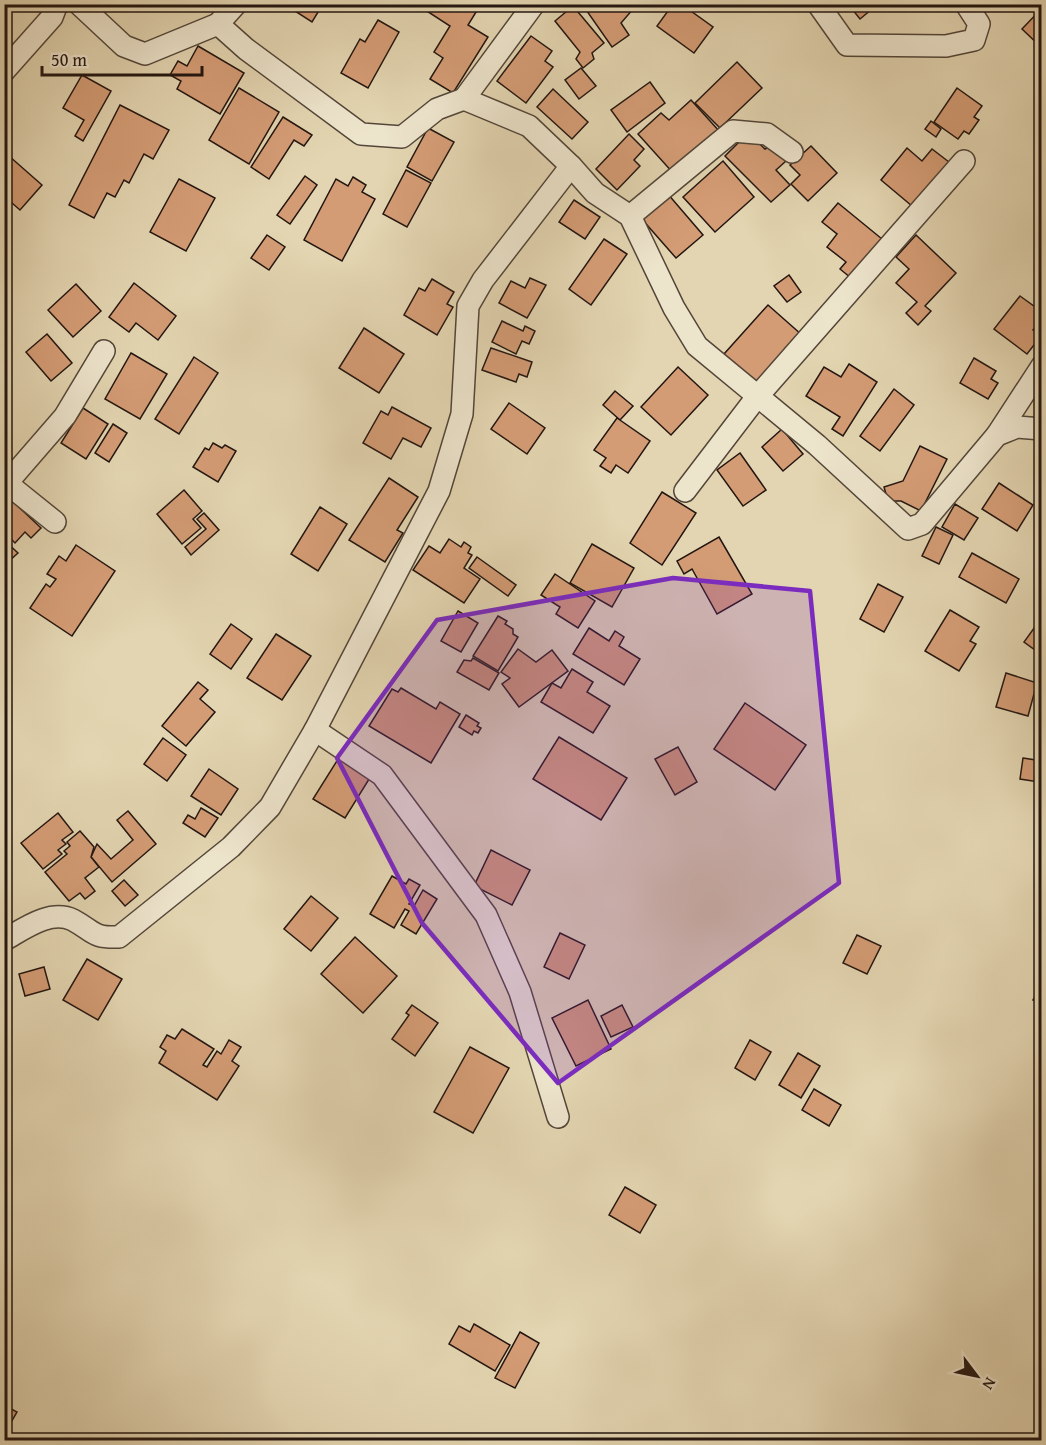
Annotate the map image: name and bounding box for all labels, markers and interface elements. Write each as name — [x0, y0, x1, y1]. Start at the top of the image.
scale bar — [42, 39, 202, 77]
text: 50 m — [51, 46, 87, 73]
north arrow — [947, 1346, 1007, 1406]
text: N — [977, 1373, 1003, 1395]

